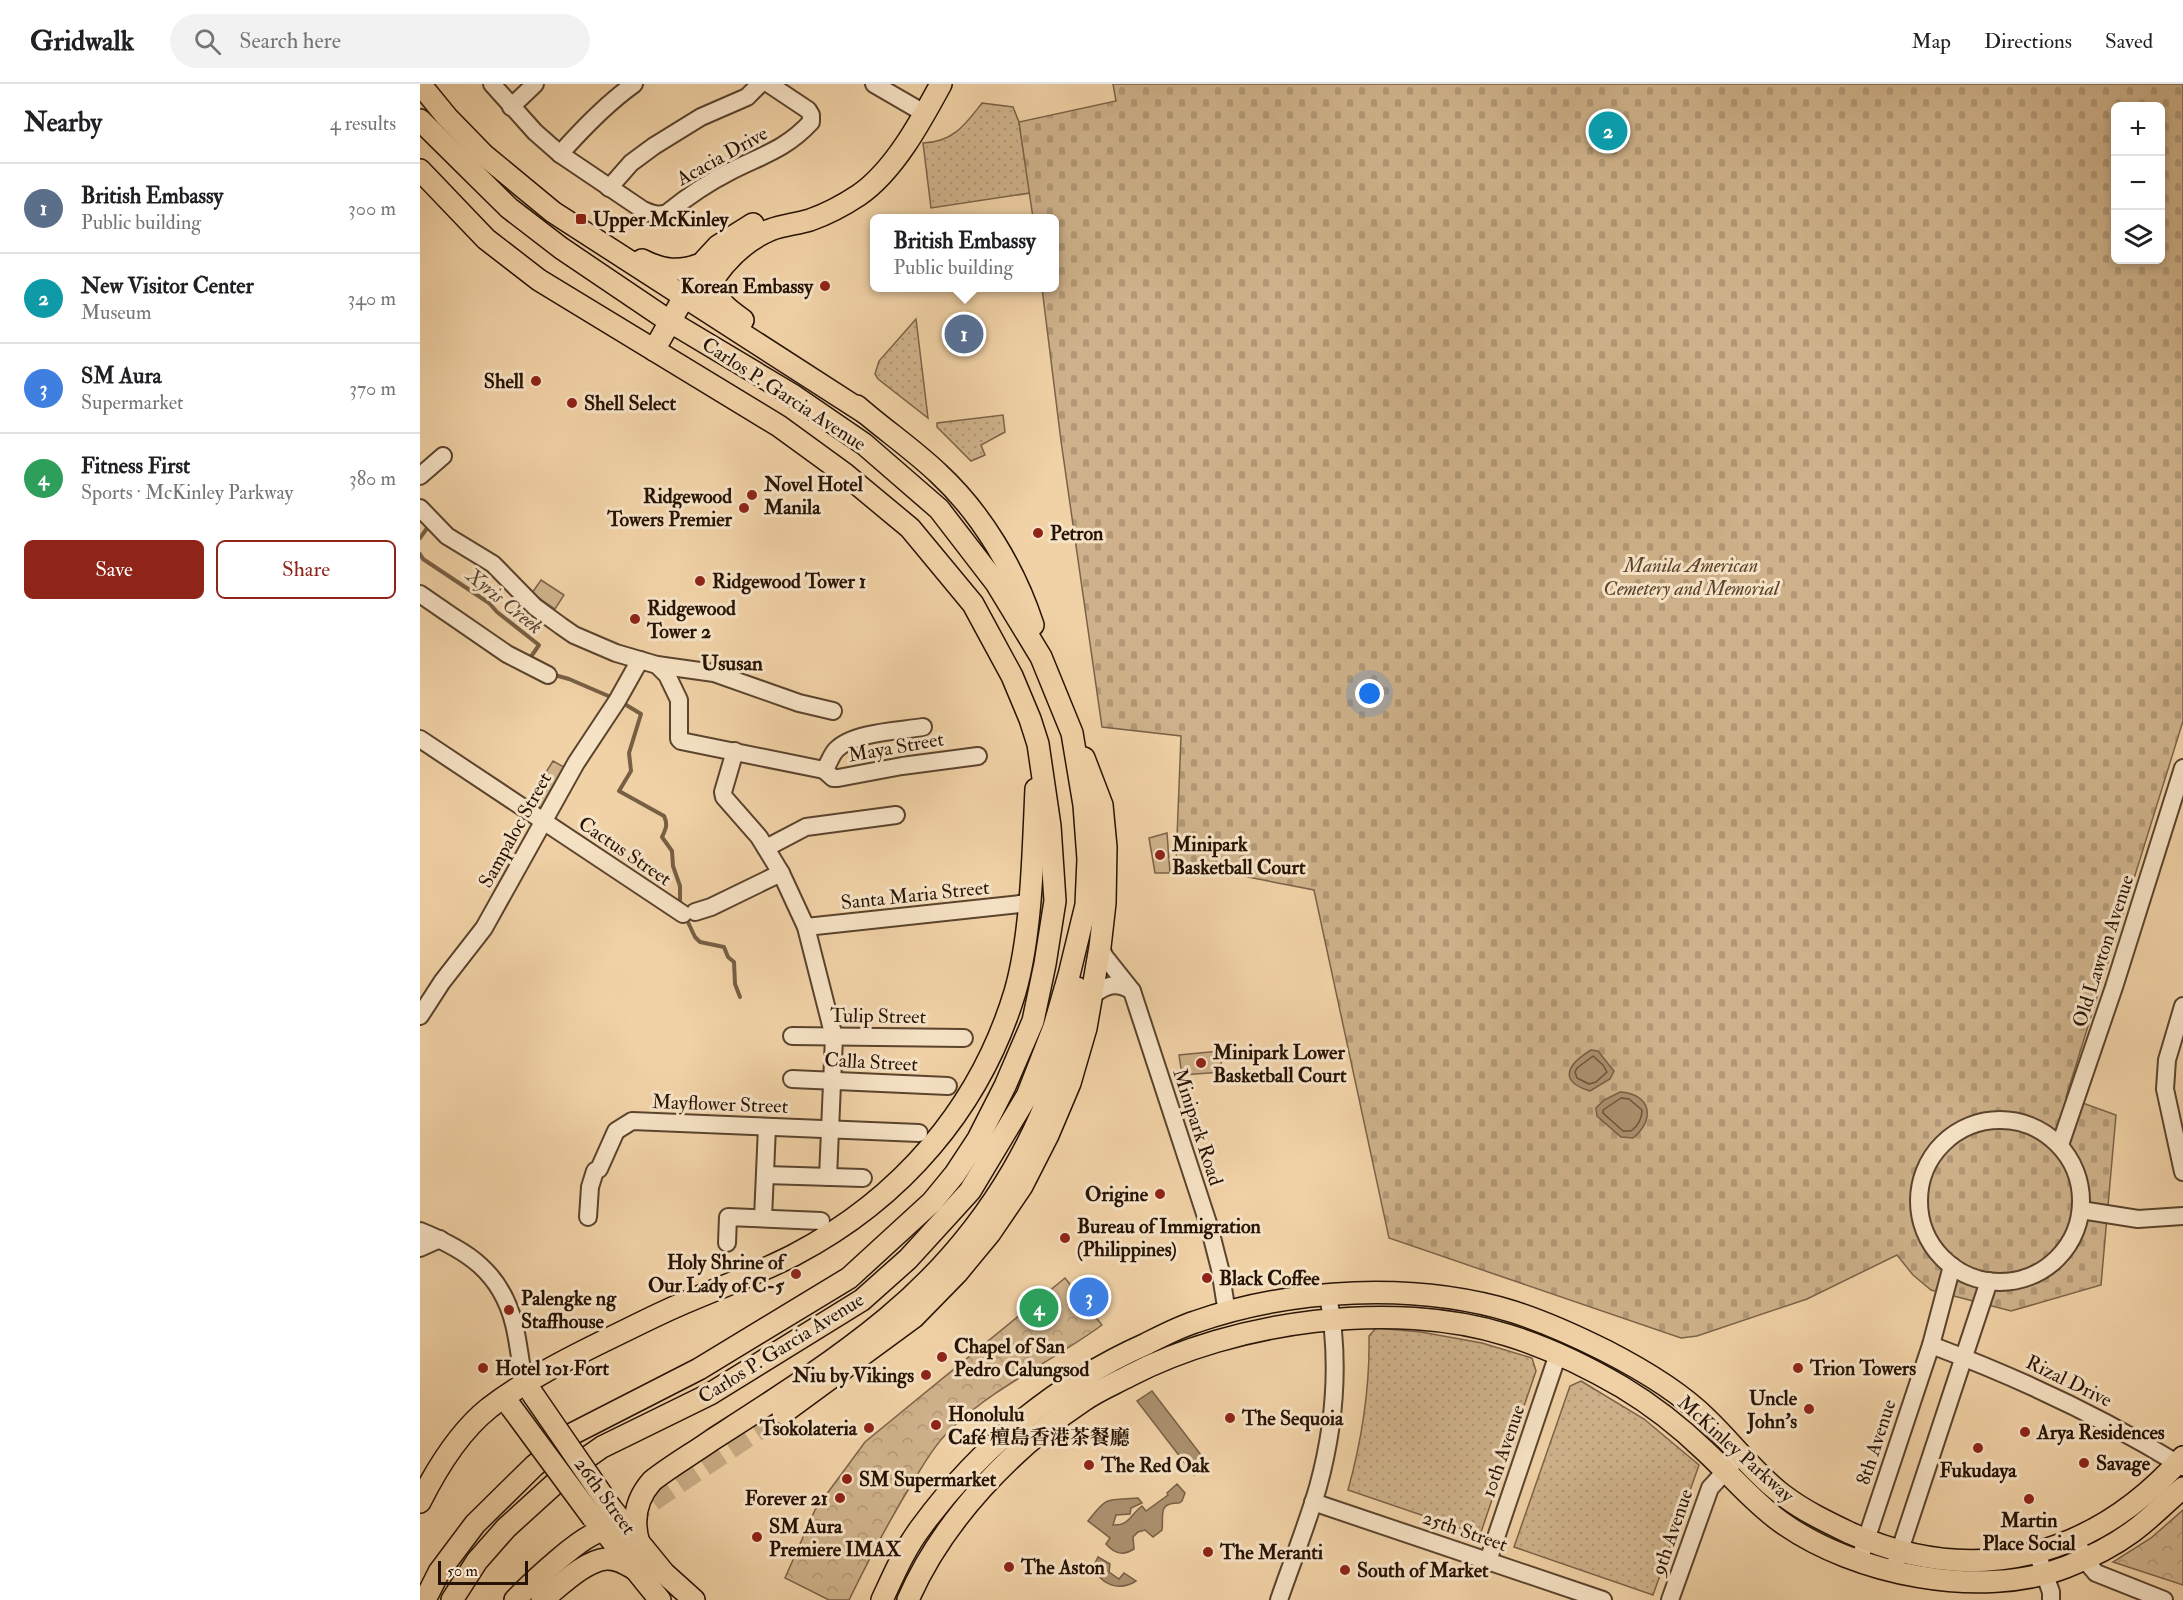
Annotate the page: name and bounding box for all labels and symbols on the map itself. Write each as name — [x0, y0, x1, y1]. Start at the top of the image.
pin: 2 — [1588, 108, 1628, 154]
street label: Acacia Drive — [671, 121, 772, 192]
place label: Upper McKinley — [593, 207, 730, 233]
marker: Upper McKinley — [574, 212, 588, 226]
place label: Korean Embassy — [681, 274, 814, 300]
marker: Korean Embassy — [818, 279, 832, 293]
pin: 1 — [944, 312, 984, 356]
street label: Carlos P. Garcia Avenue — [697, 332, 871, 456]
place label: Shell — [484, 369, 525, 394]
marker: Shell — [529, 374, 543, 388]
place label: Shell Select — [584, 391, 676, 416]
marker: Shell Select — [565, 396, 579, 410]
place label: Novel Hotel Manila — [763, 472, 864, 520]
place label: Ridgewood Towers Premier — [606, 484, 733, 532]
marker: Novel Hotel Manila — [745, 488, 759, 502]
marker: Ridgewood Towers Premier — [737, 501, 751, 515]
place label: Petron — [1050, 521, 1104, 546]
marker: Petron — [1031, 526, 1045, 540]
park label: Manila American Cemetery and Memorial — [1603, 553, 1781, 601]
water label: Xyris Creek — [459, 561, 548, 640]
place label: Ridgewood Tower 1 — [712, 569, 866, 595]
marker: Ridgewood Tower 1 — [693, 574, 707, 588]
place label: Ridgewood Tower 2 — [646, 596, 736, 644]
marker: Ridgewood Tower 2 — [628, 612, 642, 626]
district label: Ususan — [701, 650, 763, 677]
your location — [1355, 679, 1384, 708]
street label: Maya Street — [846, 726, 946, 768]
street label: Sampaloc Street — [473, 767, 558, 893]
street label: Cactus Street — [574, 811, 677, 892]
place label: Minipark Basketball Court — [1171, 832, 1306, 880]
marker: Minipark Basketball Court — [1153, 848, 1167, 862]
street label: Old Lawton Avenue — [2067, 872, 2139, 1030]
street label: Santa Maria Street — [839, 875, 991, 915]
street label: Tulip Street — [830, 1003, 927, 1030]
place label: Minipark Lower Basketball Court — [1212, 1040, 1347, 1088]
street label: Calla Street — [824, 1047, 919, 1077]
marker: Minipark Lower Basketball Court — [1194, 1056, 1208, 1070]
street label: Minipark Road — [1166, 1065, 1229, 1189]
street label: Mayflower Street — [651, 1089, 789, 1119]
place label: Origine — [1085, 1182, 1149, 1208]
marker: Origine — [1153, 1187, 1167, 1201]
place label: Bureau of Immigration (Philippines) — [1077, 1214, 1262, 1263]
marker: Bureau of Immigration (Philippines) — [1058, 1231, 1072, 1245]
place label: Holy Shrine of Our Lady of C-5 — [648, 1250, 788, 1299]
place label: Black Coffee — [1219, 1266, 1320, 1291]
marker: Holy Shrine of Our Lady of C-5 — [789, 1267, 803, 1281]
marker: Black Coffee — [1200, 1271, 1214, 1285]
pin: 3 — [1070, 1274, 1108, 1320]
place label: Palengke ng Staffhouse — [521, 1286, 617, 1334]
pin: 4 — [1020, 1286, 1058, 1330]
street label: Carlos P. Garcia Avenue — [694, 1287, 868, 1409]
marker: Palengke ng Staffhouse — [502, 1303, 516, 1317]
place label: Chapel of San Pedro Calungsod — [954, 1334, 1089, 1383]
street label: Rizal Drive — [2022, 1349, 2116, 1413]
marker: Chapel of San Pedro Calungsod — [935, 1350, 949, 1364]
place label: Hotel 101 Fort — [495, 1356, 610, 1381]
place label: Trion Towers — [1809, 1356, 1916, 1381]
marker: Hotel 101 Fort — [476, 1361, 490, 1375]
marker: Trion Towers — [1791, 1361, 1805, 1375]
place label: Niu by Vikings — [791, 1363, 914, 1389]
marker: Niu by Vikings — [919, 1368, 933, 1382]
place label: Uncle John's — [1746, 1386, 1798, 1434]
street label: McKinley Parkway — [1673, 1390, 1800, 1509]
street label: 8th Avenue — [1850, 1396, 1902, 1488]
street label: 10th Avenue — [1475, 1401, 1531, 1501]
place label: Honolulu Café 檀島香港茶餐廳 — [948, 1402, 1130, 1450]
marker: Uncle John's — [1802, 1402, 1816, 1416]
place label: The Sequoia — [1241, 1406, 1344, 1432]
marker: The Sequoia — [1223, 1411, 1237, 1425]
place label: Tsokolateria — [759, 1416, 858, 1441]
marker: Honolulu Café 檀島香港茶餐廳 — [929, 1418, 943, 1432]
place label: Arya Residences — [2036, 1420, 2165, 1446]
marker: Tsokolateria — [862, 1421, 876, 1435]
marker: Arya Residences — [2018, 1425, 2032, 1439]
marker: Fukudaya — [1971, 1441, 1985, 1455]
place label: Savage — [2096, 1451, 2151, 1477]
street label: 26th Street — [569, 1452, 642, 1540]
place label: The Red Oak — [1100, 1453, 1210, 1478]
marker: Savage — [2077, 1456, 2091, 1470]
marker: The Red Oak — [1082, 1458, 1096, 1472]
place label: Fukudaya — [1939, 1458, 2017, 1484]
place label: SM Supermarket — [859, 1467, 997, 1493]
marker: SM Supermarket — [840, 1472, 854, 1486]
place label: Forever 21 — [745, 1486, 828, 1511]
street label: 9th Avenue — [1645, 1486, 1698, 1580]
marker: Forever 21 — [833, 1491, 847, 1505]
marker: Martin Place Social — [2022, 1492, 2036, 1506]
street label: 25th Street — [1419, 1505, 1511, 1557]
place label: Martin Place Social — [1982, 1508, 2076, 1556]
place label: SM Aura Premiere IMAX — [769, 1514, 901, 1562]
marker: SM Aura Premiere IMAX — [750, 1530, 764, 1544]
place label: The Meranti — [1219, 1540, 1324, 1565]
marker: The Meranti — [1201, 1545, 1215, 1559]
place label: The Aston — [1020, 1555, 1106, 1580]
scale bar — [438, 1558, 528, 1586]
place label: South of Market — [1357, 1558, 1489, 1583]
marker: The Aston — [1002, 1560, 1016, 1574]
marker: South of Market — [1338, 1563, 1352, 1577]

